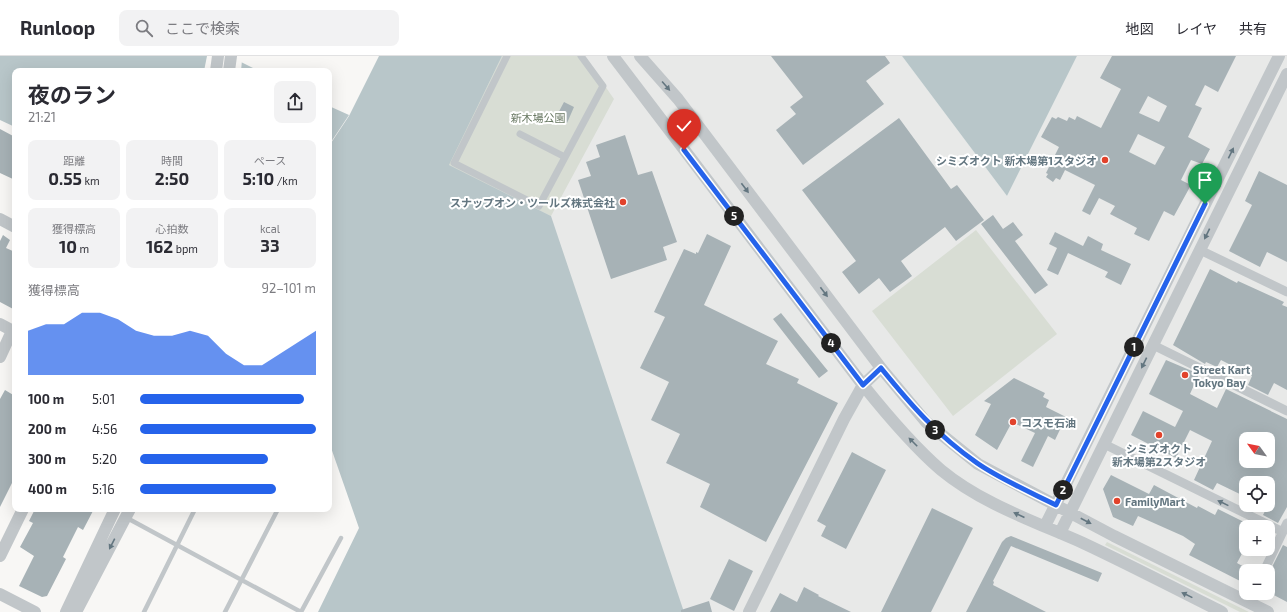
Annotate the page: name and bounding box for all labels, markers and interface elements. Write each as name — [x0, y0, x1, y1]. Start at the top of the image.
search box — [119, 10, 399, 46]
text: Runloop — [20, 16, 95, 39]
icon: search — [133, 17, 155, 39]
text: ここで検索 — [165, 19, 240, 37]
text: 地図 — [1125, 20, 1153, 37]
text: レイヤ — [1175, 20, 1217, 37]
text: 共有 — [1239, 20, 1267, 37]
one-way arrow — [661, 80, 670, 91]
text: 夜のラン — [28, 81, 116, 107]
button: share — [274, 81, 316, 123]
text: 21:21 — [28, 109, 56, 125]
pin — [667, 109, 701, 150]
park label: 新木場公園 — [511, 111, 566, 124]
icon: check — [673, 115, 695, 137]
one-way arrow — [1228, 147, 1234, 159]
text: 距離 — [63, 154, 85, 167]
text: 時間 — [161, 154, 183, 167]
text: ペース — [254, 154, 286, 167]
place label: シミズオクト 新木場第1スタジオ — [936, 154, 1097, 167]
marker: シミズオクト 新木場第1スタジオ — [1100, 155, 1110, 165]
pin — [1188, 163, 1222, 204]
text: 0.55 — [48, 168, 82, 188]
text: 2:50 — [155, 168, 189, 188]
text: 5:10 — [242, 168, 274, 188]
icon: arrive — [1194, 169, 1216, 191]
text: km — [82, 174, 100, 187]
text: /km — [274, 174, 298, 187]
one-way arrow — [741, 183, 749, 194]
place label: スナップオン・ツールズ株式会社 — [450, 196, 615, 209]
marker: スナップオン・ツールズ株式会社 — [618, 197, 628, 207]
pin: 5 — [724, 206, 744, 226]
text: 5 — [731, 209, 737, 222]
text: 獲得標高 — [52, 222, 96, 235]
text: 心拍数 — [156, 222, 189, 235]
text: kcal — [260, 222, 280, 235]
one-way arrow — [1204, 228, 1211, 240]
text: 33 — [260, 235, 280, 255]
text: 10 — [59, 236, 77, 256]
text: 162 — [146, 236, 173, 256]
text: m — [77, 242, 89, 255]
text: bpm — [173, 242, 198, 255]
text: 92–101 m — [262, 280, 316, 296]
text: 獲得標高 — [28, 282, 80, 298]
one-way arrow — [819, 287, 828, 298]
pin: 4 — [821, 333, 841, 353]
text: 4 — [827, 336, 835, 349]
pin: 1 — [1124, 337, 1144, 357]
text: 1 — [1132, 340, 1136, 353]
one-way arrow — [1141, 358, 1147, 369]
place label: Street Kart Tokyo Bay — [1193, 363, 1251, 390]
marker: Street Kart Tokyo Bay — [1180, 370, 1190, 380]
text: 100 m — [28, 391, 64, 407]
text: 5:01 — [92, 391, 115, 407]
place label: コスモ石油 — [1021, 416, 1076, 429]
marker: コスモ石油 — [1008, 417, 1018, 427]
pin: 3 — [925, 420, 945, 440]
text: 200 m — [28, 421, 66, 437]
text: 4:56 — [92, 421, 117, 437]
text: 3 — [932, 423, 938, 436]
marker: シミズオクト 新木場第2スタジオ — [1154, 430, 1164, 440]
north arrow — [1239, 432, 1275, 468]
map controls — [1239, 432, 1275, 600]
one-way arrow — [908, 437, 918, 447]
place label: シミズオクト 新木場第2スタジオ — [1112, 442, 1206, 468]
text: 300 m — [28, 451, 66, 467]
text: 5:20 — [92, 451, 117, 467]
button: locate — [1239, 476, 1275, 512]
pin: 2 — [1053, 480, 1073, 500]
text: 400 m — [28, 481, 67, 497]
text: 5:16 — [92, 481, 115, 497]
text: 2 — [1060, 483, 1066, 496]
place label: FamilyMart — [1125, 495, 1185, 509]
marker: FamilyMart — [1112, 496, 1122, 506]
one-way arrow — [1217, 500, 1228, 506]
one-way arrow — [1013, 511, 1025, 517]
one-way arrow — [1080, 518, 1091, 524]
button: + — [1239, 520, 1275, 556]
one-way arrow — [109, 538, 115, 549]
button: − — [1239, 564, 1275, 600]
one-way arrow — [1181, 592, 1193, 598]

